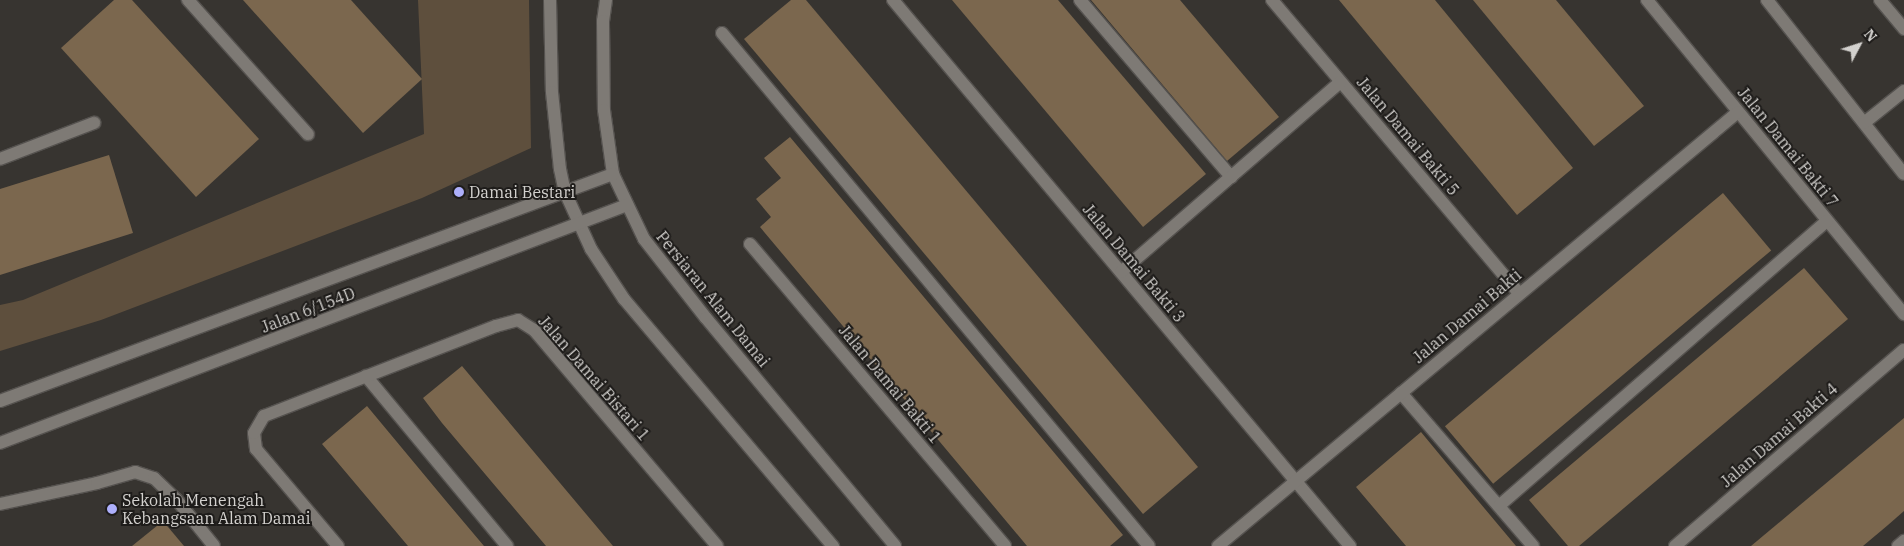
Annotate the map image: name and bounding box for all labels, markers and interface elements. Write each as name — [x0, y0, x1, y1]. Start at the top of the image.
north arrow — [1834, 20, 1884, 70]
text: N — [1860, 25, 1881, 45]
street label: Jalan Damai Bakti 5 — [1353, 73, 1463, 199]
street label: Jalan Damai Bakti 7 — [1734, 83, 1842, 211]
place label: Damai Bestari — [469, 182, 575, 202]
marker: Damai Bestari — [453, 186, 465, 198]
street label: Jalan Damai Bakti 3 — [1079, 200, 1189, 326]
street label: Persiaran Alam Damai — [652, 227, 774, 371]
street label: Jalan Damai Bakti — [1409, 265, 1525, 367]
street label: Jalan 6/154D — [258, 283, 358, 337]
street label: Jalan Damai Bistari 1 — [534, 312, 654, 444]
street label: Jalan Damai Bakti 1 — [835, 321, 945, 447]
street label: Jalan Damai Bakti 4 — [1717, 379, 1841, 491]
place label: Sekolah Menengah Kebangsaan Alam Damai — [122, 490, 310, 528]
marker: Sekolah Menengah Kebangsaan Alam Damai — [106, 503, 118, 515]

